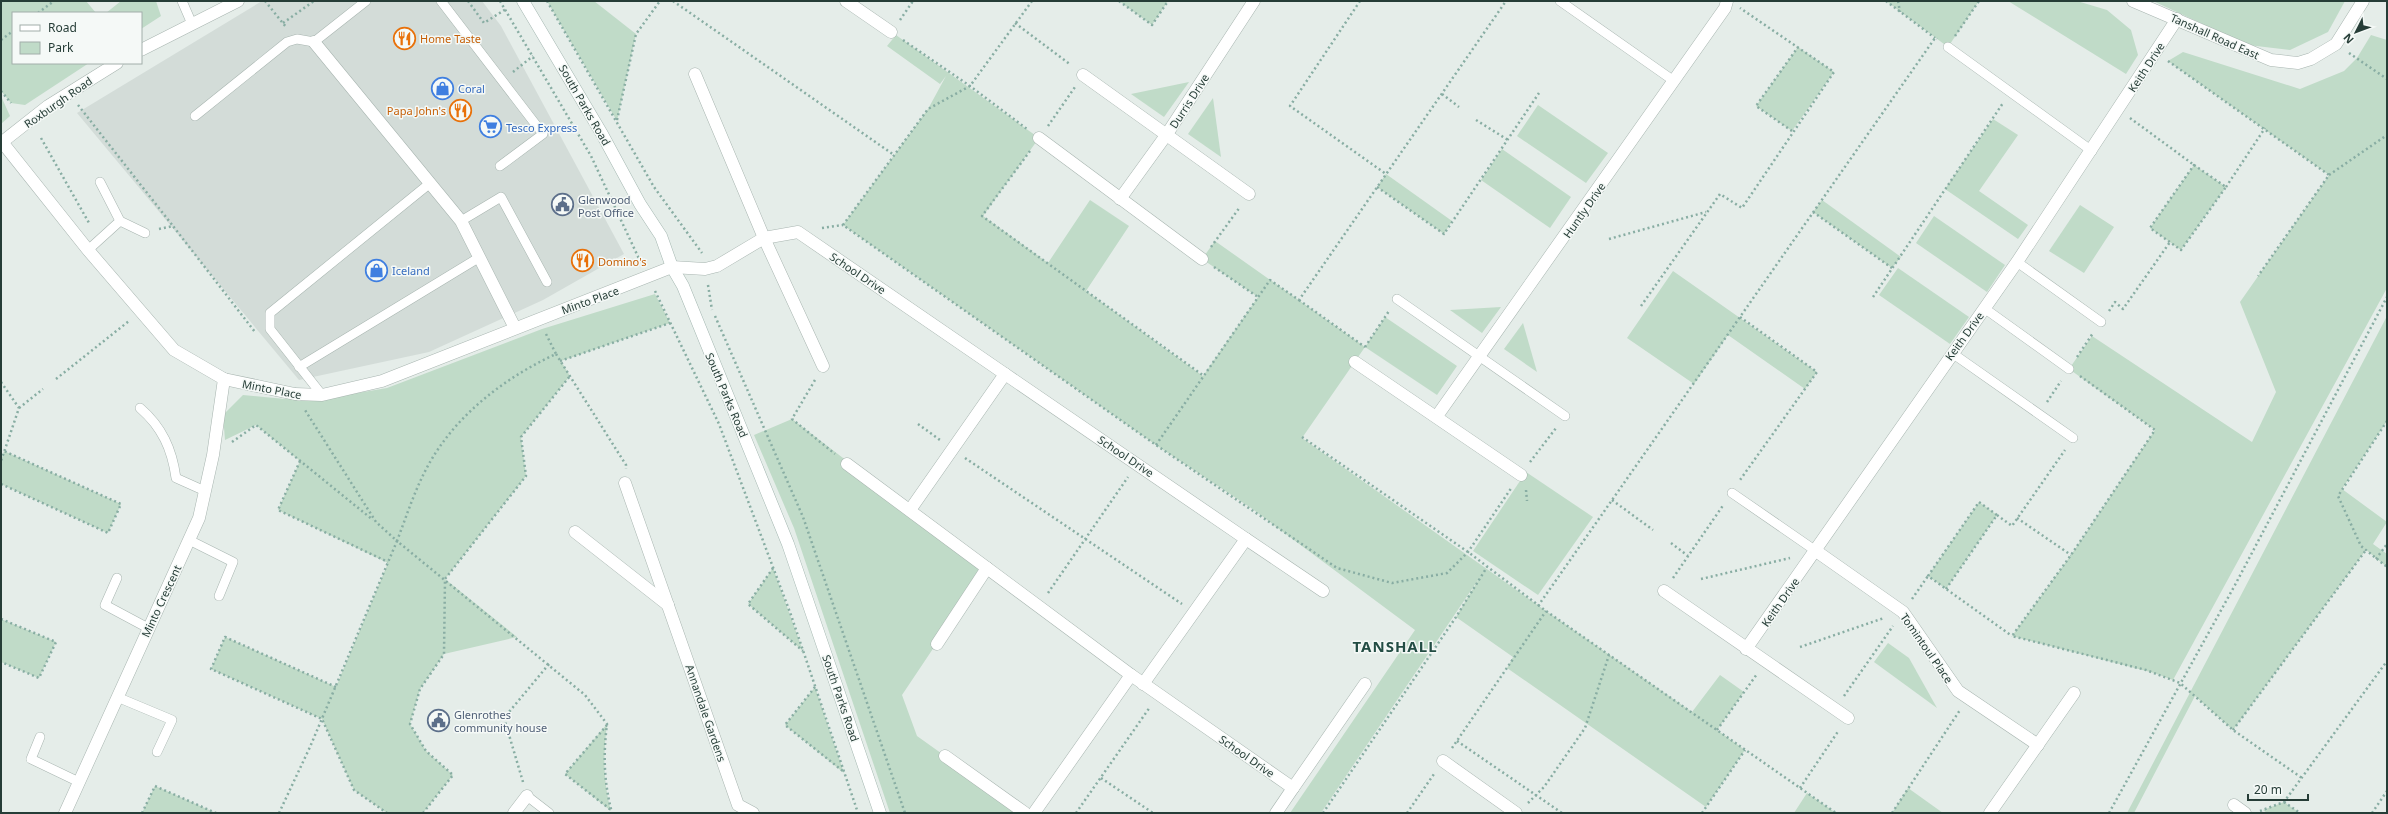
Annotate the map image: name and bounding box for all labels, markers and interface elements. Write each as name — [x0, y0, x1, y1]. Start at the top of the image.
street label: Tanshall Road East — [2168, 10, 2262, 62]
legend — [12, 12, 142, 64]
north arrow — [2336, 12, 2376, 52]
text: Road — [48, 19, 77, 36]
restaurant icon: Home Taste — [391, 25, 417, 51]
place label: Home Taste — [420, 31, 481, 46]
text: N — [2340, 31, 2357, 47]
text: Park — [48, 39, 74, 56]
street label: Keith Drive — [2124, 39, 2168, 95]
street label: South Parks Road — [556, 62, 614, 148]
street label: Durris Drive — [1166, 71, 1212, 131]
street label: Roxburgh Road — [21, 73, 95, 131]
shop icon: Coral — [430, 75, 456, 101]
place label: Coral — [458, 81, 485, 96]
restaurant icon: Papa John's — [448, 97, 474, 123]
place label: Papa John's — [387, 103, 446, 118]
supermarket icon: Tesco Express — [477, 114, 503, 140]
place label: Tesco Express — [506, 120, 577, 135]
street label: Huntly Drive — [1559, 179, 1609, 241]
public building icon: Glenwood Post Office — [549, 192, 575, 218]
place label: Glenwood Post Office — [578, 192, 634, 220]
restaurant icon: Domino's — [570, 248, 596, 274]
street label: School Drive — [827, 249, 889, 297]
place label: Domino's — [598, 254, 647, 269]
shop icon: Iceland — [364, 257, 390, 283]
place label: Iceland — [392, 263, 430, 278]
street label: Minto Place — [559, 283, 621, 317]
street label: Keith Drive — [1941, 309, 1987, 363]
street label: South Parks Road — [702, 350, 752, 440]
street label: Minto Place — [241, 376, 303, 402]
street label: School Drive — [1095, 432, 1157, 480]
street label: Minto Crescent — [138, 562, 184, 640]
street label: Keith Drive — [1758, 574, 1802, 630]
street label: Tomintoul Place — [1897, 610, 1957, 686]
district label: TANSHALL — [1352, 636, 1438, 656]
street label: South Parks Road — [819, 653, 863, 743]
street label: Annandale Gardens — [682, 662, 730, 764]
public building icon: Glenrothes community house — [425, 707, 451, 733]
place label: Glenrothes community house — [454, 707, 547, 735]
street label: School Drive — [1216, 731, 1278, 781]
scale bar — [2248, 776, 2308, 802]
text: 20 m — [2254, 781, 2282, 798]

